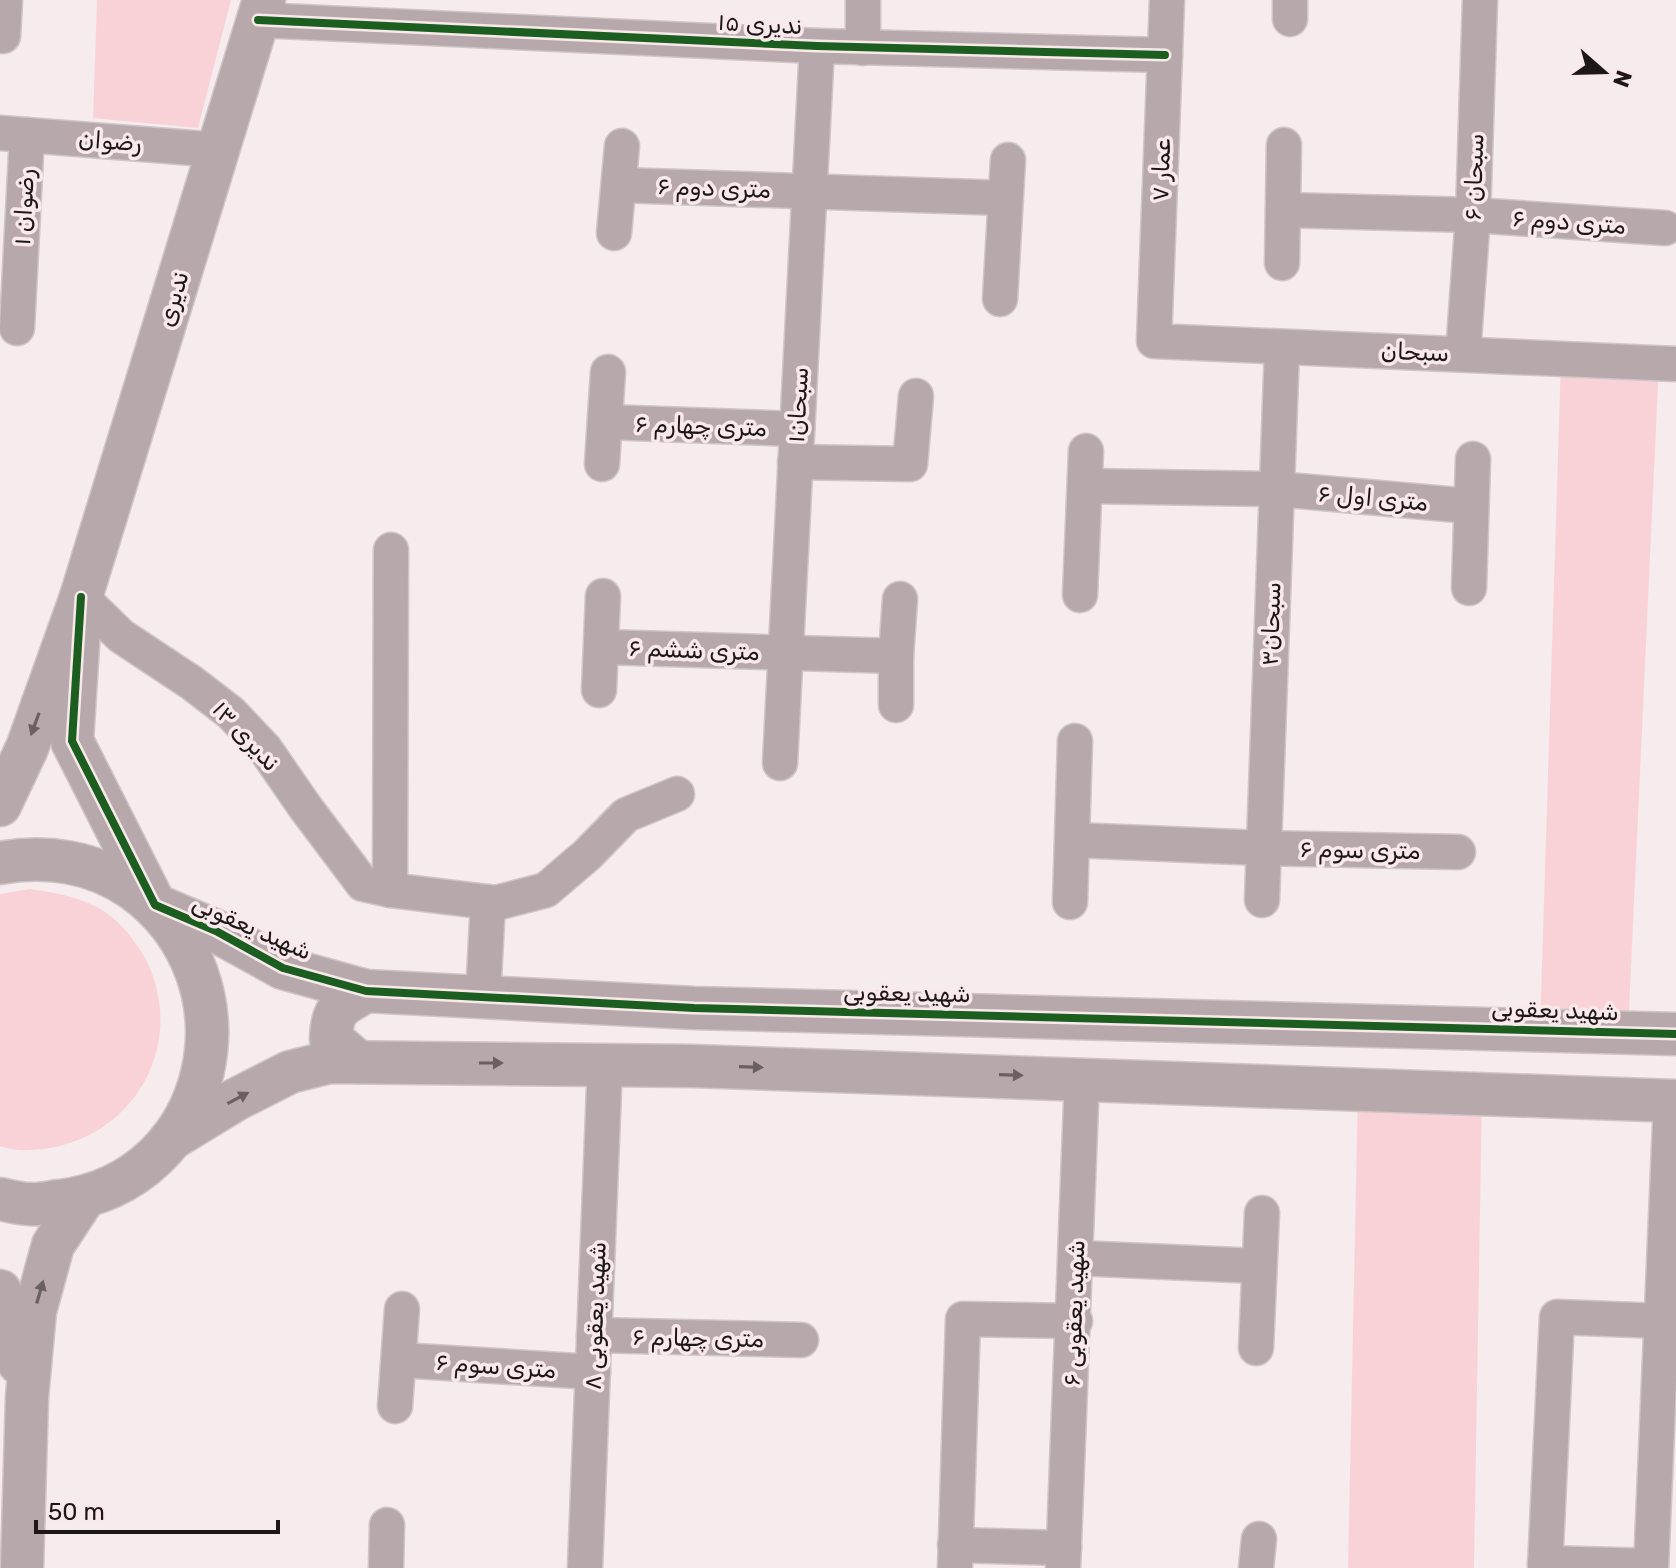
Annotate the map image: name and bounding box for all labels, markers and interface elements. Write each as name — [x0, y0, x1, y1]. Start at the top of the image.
street label: ندیری ۱۵ — [717, 8, 803, 40]
north arrow — [1564, 32, 1644, 112]
text: N — [1607, 67, 1638, 91]
street label: رضوان — [77, 125, 143, 157]
street label: سبحان ۶ — [1458, 133, 1490, 221]
street label: عمار ۷ — [1146, 138, 1176, 202]
street label: رضوان ۱ — [8, 168, 40, 246]
street label: ۶ متری دوم — [657, 172, 771, 206]
street label: ۶ متری دوم — [1511, 204, 1627, 242]
street label: ندیری — [151, 268, 195, 330]
street label: سبحان — [1380, 337, 1450, 367]
street label: سبحان۱ — [782, 366, 814, 444]
street label: ۶ متری چهارم — [635, 410, 767, 444]
street label: ۶ متری اول — [1317, 479, 1429, 517]
street label: سبحان۳ — [1256, 581, 1286, 667]
street label: ۶ متری ششم — [628, 634, 760, 667]
street label: ندیری ۱۳ — [207, 695, 285, 777]
one-way arrow — [29, 712, 41, 736]
street label: ۶ متری سوم — [1299, 835, 1421, 867]
street label: شهید یعقوبی — [188, 888, 316, 966]
street label: شهید یعقوبی — [843, 978, 971, 1008]
street label: شهید یعقوبی — [1491, 994, 1619, 1026]
one-way arrow — [479, 1057, 504, 1069]
one-way arrow — [739, 1061, 764, 1074]
one-way arrow — [999, 1069, 1024, 1082]
one-way arrow — [227, 1092, 250, 1105]
street label: شهید یعقوبی ۶ — [1057, 1239, 1091, 1387]
street label: شهید یعقوبی ۸ — [578, 1241, 612, 1391]
one-way arrow — [34, 1279, 47, 1303]
street label: ۶ متری چهارم — [632, 1323, 764, 1355]
street label: ۶ متری سوم — [435, 1348, 557, 1386]
scale bar — [36, 1484, 278, 1534]
text: 50 m — [48, 1498, 105, 1526]

